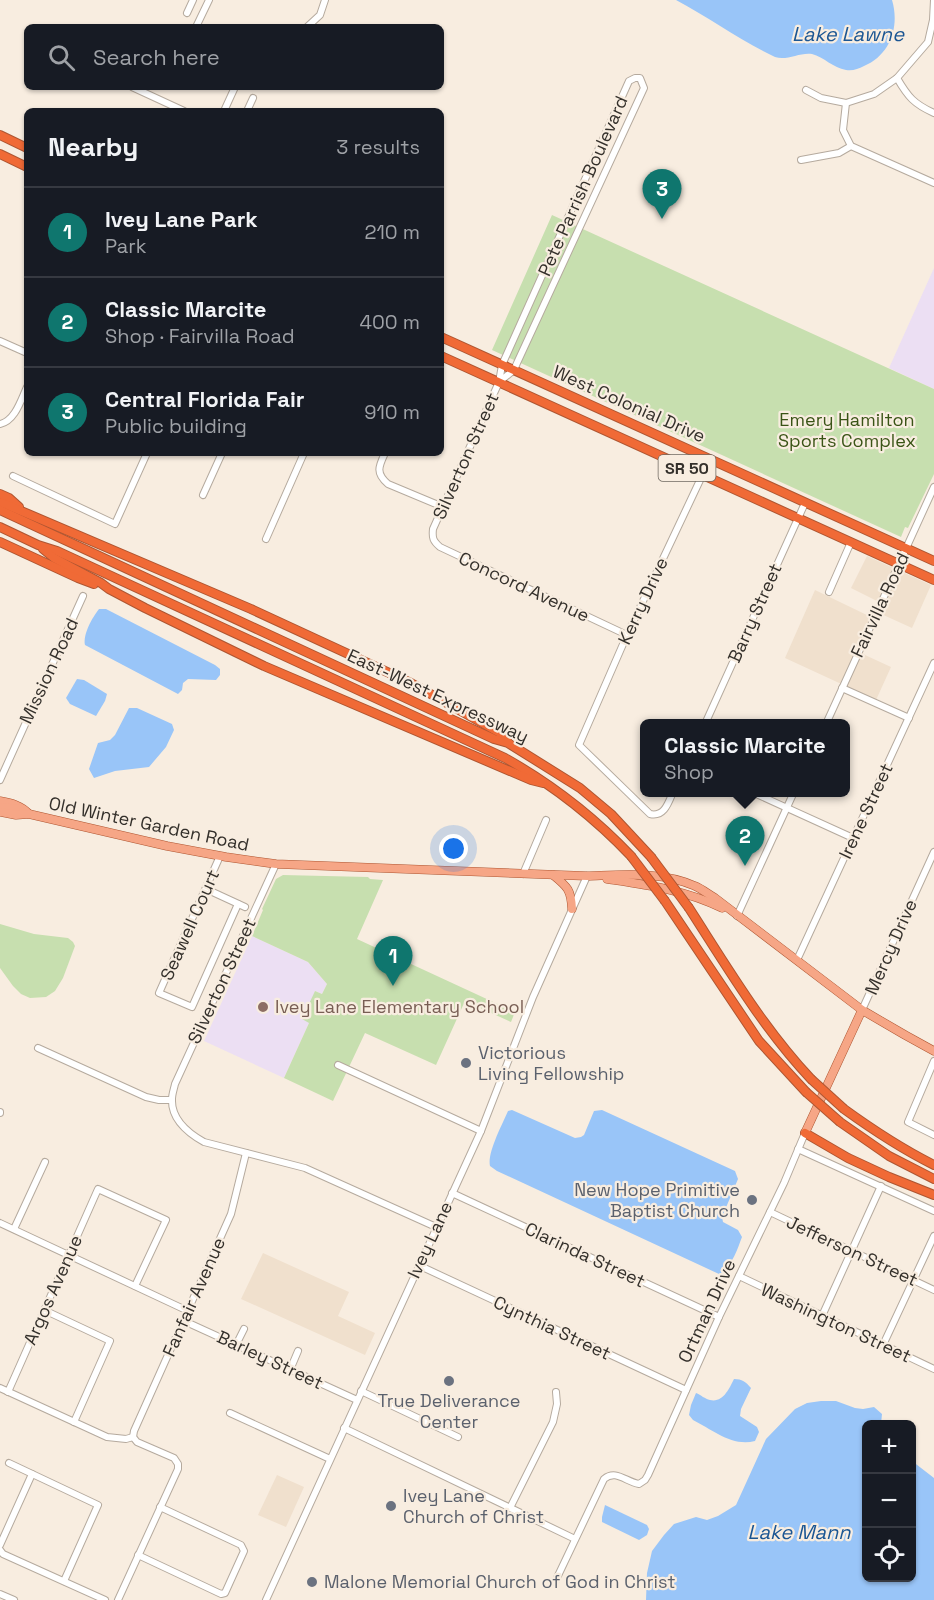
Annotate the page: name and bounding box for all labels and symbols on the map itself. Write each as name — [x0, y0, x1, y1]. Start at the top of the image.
water label: Lake Lawne — [792, 21, 905, 47]
street label: Pete Parrish Boulevard — [532, 92, 633, 279]
pin: 3 — [642, 170, 682, 219]
street label: West Colonial Drive — [549, 360, 709, 448]
street label: Silverton Street — [427, 389, 504, 523]
park label: Emery Hamilton Sports Complex — [778, 408, 916, 452]
road number: SR 50 — [658, 455, 716, 481]
street label: Concord Avenue — [455, 546, 593, 627]
street label: Fairvilla Road — [845, 549, 914, 661]
street label: Kerry Drive — [612, 554, 673, 648]
street label: Barry Street — [722, 559, 787, 666]
street label: Mission Road — [14, 614, 83, 727]
street label: East-West Expressway — [344, 643, 533, 748]
street label: Irene Street — [833, 759, 898, 862]
street label: Old Winter Garden Road — [47, 791, 251, 856]
pin: 2 — [726, 816, 764, 866]
your location — [439, 834, 468, 863]
street label: Seawell Court — [155, 866, 224, 984]
street label: Mercy Drive — [859, 895, 922, 998]
street label: Silverton Street — [182, 914, 261, 1047]
pin: 1 — [374, 936, 412, 986]
place label: Ivey Lane Elementary School — [275, 995, 524, 1018]
marker: Ivey Lane Elementary School — [256, 1000, 270, 1014]
place label: Victorious Living Fellowship — [478, 1041, 624, 1085]
marker: Victorious Living Fellowship — [459, 1056, 473, 1070]
place label: New Hope Primitive Baptist Church — [574, 1178, 740, 1222]
marker: New Hope Primitive Baptist Church — [745, 1193, 759, 1207]
street label: Ivey Lane — [402, 1198, 457, 1282]
street label: Jefferson Street — [783, 1210, 922, 1291]
street label: Clarinda Street — [521, 1217, 649, 1292]
street label: Argos Avenue — [18, 1231, 87, 1348]
street label: Fanfair Avenue — [157, 1234, 230, 1360]
street label: Ortman Drive — [673, 1255, 741, 1366]
street label: Washington Street — [757, 1278, 915, 1367]
street label: Cynthia Street — [490, 1290, 615, 1365]
street label: Barley Street — [213, 1325, 327, 1394]
marker: True Deliverance Center — [442, 1374, 456, 1388]
place label: True Deliverance Center — [378, 1389, 521, 1433]
place label: Ivey Lane Church of Christ — [403, 1484, 544, 1528]
marker: Ivey Lane Church of Christ — [384, 1499, 398, 1513]
water label: Lake Mann — [748, 1519, 851, 1545]
place label: Malone Memorial Church of God in Christ — [324, 1570, 676, 1593]
marker: Malone Memorial Church of God in Christ — [305, 1575, 319, 1589]

